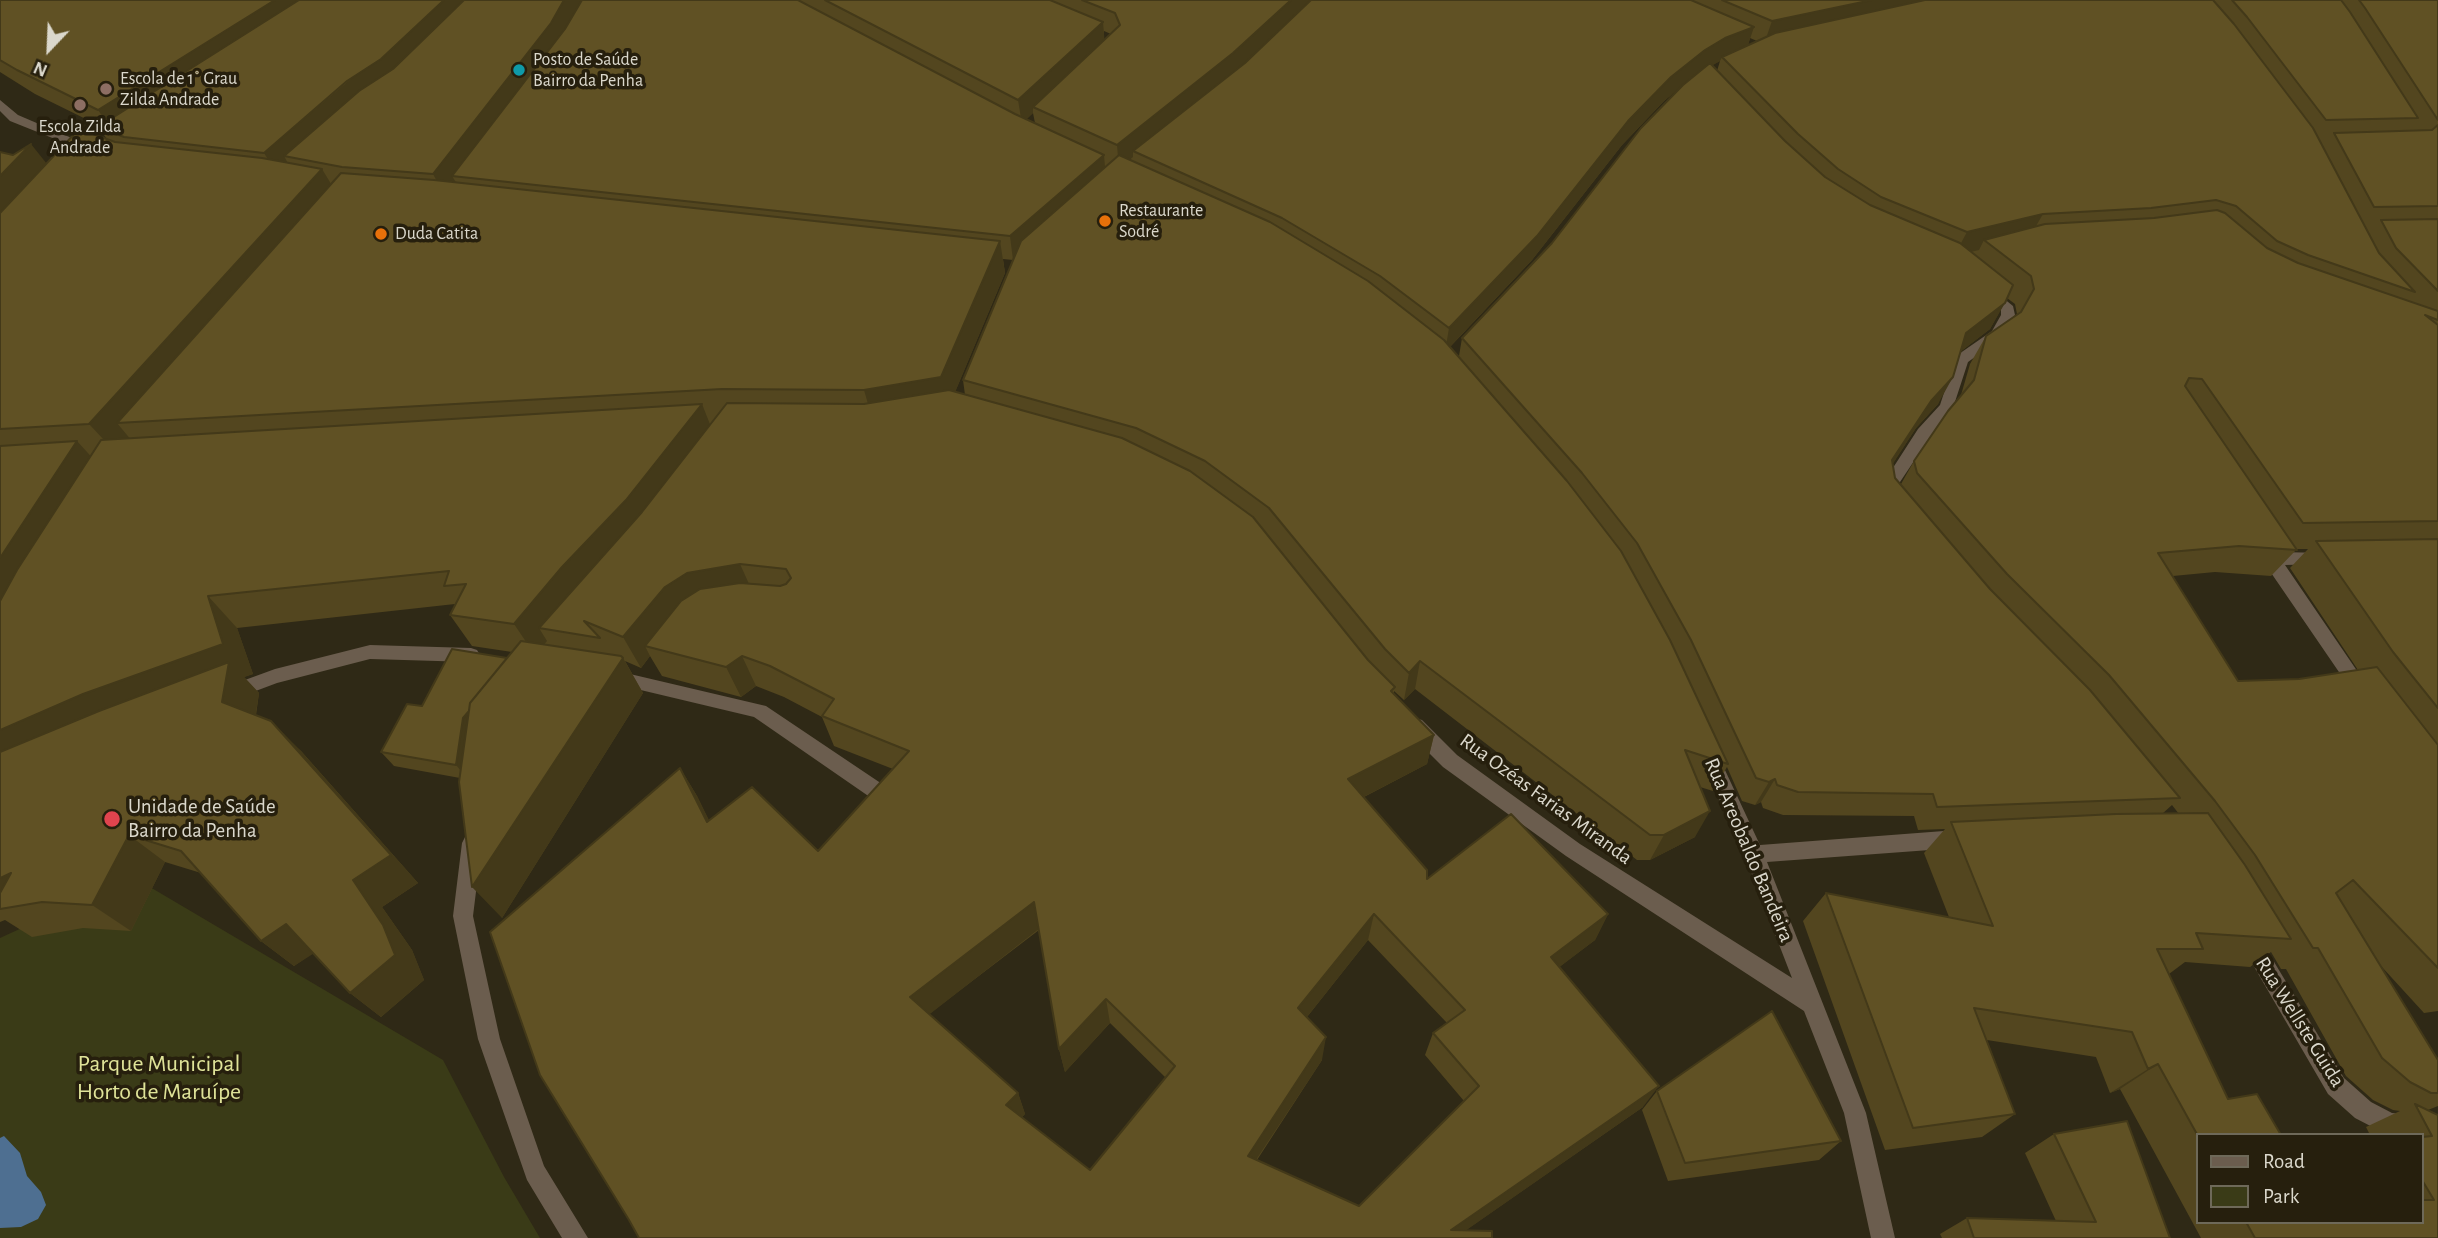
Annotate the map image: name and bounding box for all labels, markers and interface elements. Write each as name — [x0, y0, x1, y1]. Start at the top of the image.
north arrow — [14, 14, 84, 84]
place label: Posto de Saúde Bairro da Penha — [533, 49, 643, 92]
text: N — [31, 57, 50, 80]
marker: Posto de Saúde Bairro da Penha — [511, 62, 527, 78]
place label: Escola de 1˚ Grau Zilda Andrade — [120, 68, 237, 110]
marker: Escola de 1˚ Grau Zilda Andrade — [98, 81, 114, 97]
marker: Escola Zilda Andrade — [72, 97, 88, 113]
place label: Escola Zilda Andrade — [39, 116, 121, 158]
place label: Restaurante Sodré — [1119, 200, 1203, 242]
marker: Restaurante Sodré — [1097, 213, 1113, 229]
place label: Duda Catita — [395, 223, 478, 245]
marker: Duda Catita — [373, 226, 389, 242]
street label: Rua Ozéas Farias Miranda — [1455, 728, 1637, 870]
street label: Rua Areobaldo Bandeira — [1699, 754, 1799, 946]
place label: Unidade de Saúde Bairro da Penha — [128, 794, 276, 844]
marker: Unidade de Saúde Bairro da Penha — [102, 809, 122, 829]
street label: Rua Wellste Guida — [2250, 952, 2350, 1092]
park label: Parque Municipal Horto de Maruípe — [77, 1050, 241, 1106]
legend — [2196, 1133, 2424, 1224]
text: Road — [2263, 1151, 2305, 1172]
text: Park — [2263, 1186, 2299, 1207]

